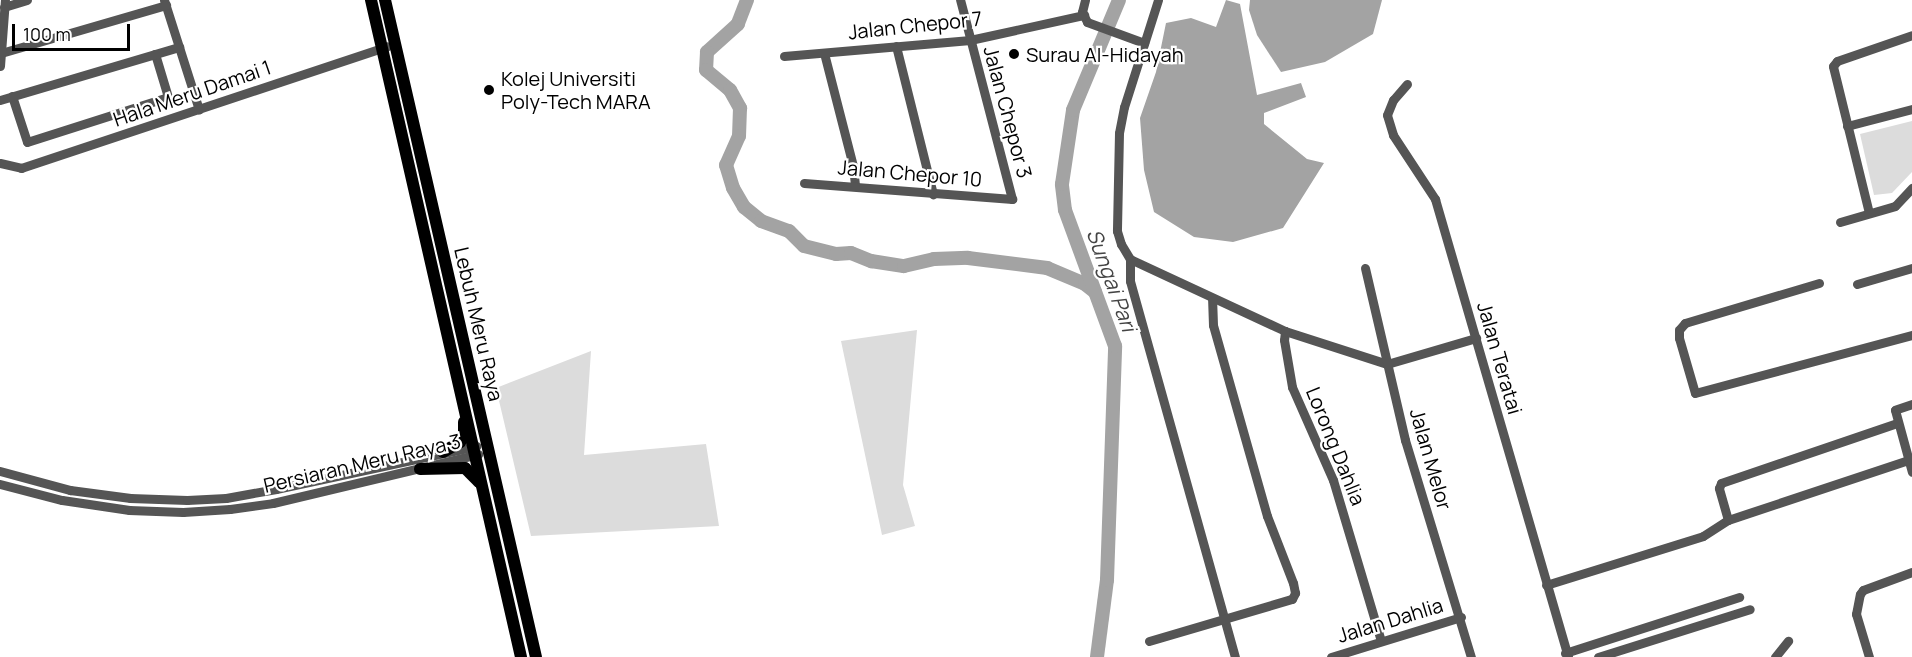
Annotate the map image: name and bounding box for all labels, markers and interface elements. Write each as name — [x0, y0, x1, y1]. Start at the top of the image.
street label: Jalan Chepor 7 — [847, 6, 983, 44]
scale bar — [15, 12, 134, 50]
text: 100 m — [23, 22, 71, 46]
place label: Surau Al-Hidayah — [1026, 42, 1184, 66]
street label: Jalan Chepor 3 — [979, 43, 1037, 181]
marker: Surau Al-Hidayah — [1007, 47, 1021, 61]
street label: Hala Meru Damai 1 — [110, 55, 274, 131]
place label: Kolej Universiti Poly-Tech MARA — [501, 66, 651, 113]
marker: Kolej Universiti Poly-Tech MARA — [482, 83, 496, 97]
street label: Jalan Chepor 10 — [837, 155, 983, 191]
water label: Sungai Pari — [1082, 225, 1142, 335]
street label: Lebuh Meru Raya — [450, 245, 508, 403]
street label: Jalan Teratai — [1473, 299, 1527, 417]
street label: Lorong Dahlia — [1301, 383, 1371, 509]
street label: Jalan Melor — [1405, 406, 1457, 512]
street label: Persiaran Meru Raya 3 — [261, 429, 463, 497]
street label: Jalan Dahlia — [1334, 593, 1446, 647]

